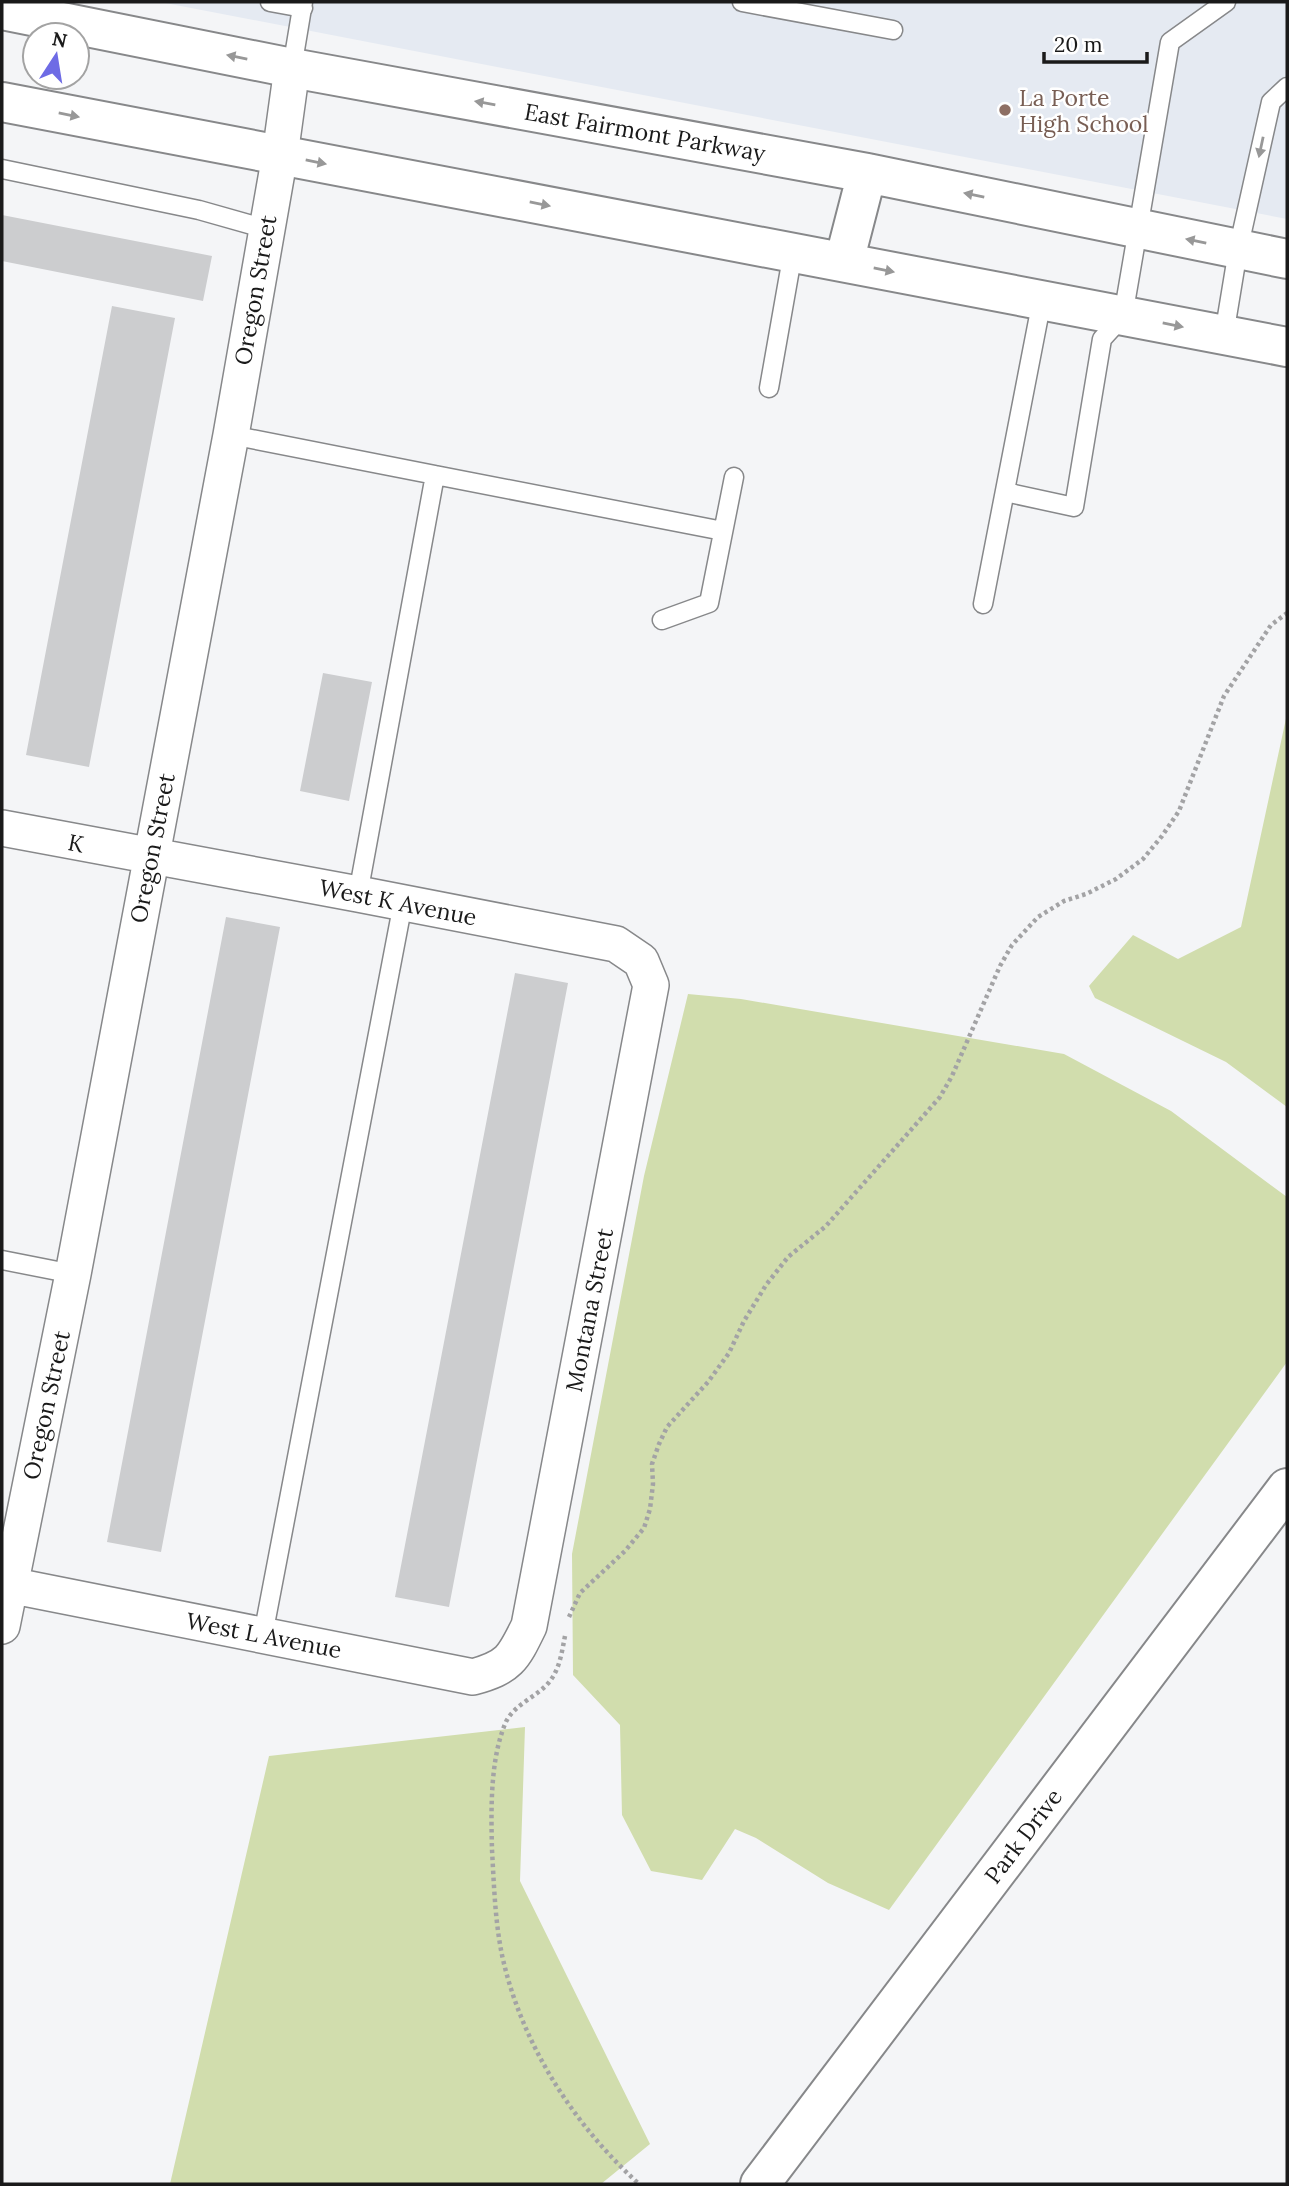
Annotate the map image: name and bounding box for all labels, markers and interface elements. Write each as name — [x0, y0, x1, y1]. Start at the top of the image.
north arrow — [21, 21, 91, 91]
scale bar — [1044, 21, 1147, 65]
text: N — [50, 26, 70, 53]
text: 20 m — [1054, 31, 1103, 58]
one-way arrow — [226, 51, 248, 62]
place label: La Porte High School — [1019, 83, 1149, 138]
one-way arrow — [474, 97, 496, 108]
street label: East Fairmont Parkway — [522, 97, 769, 168]
marker: La Porte High School — [997, 102, 1013, 118]
one-way arrow — [58, 109, 80, 120]
one-way arrow — [1255, 136, 1266, 158]
one-way arrow — [305, 157, 327, 168]
one-way arrow — [963, 190, 985, 201]
one-way arrow — [529, 199, 551, 210]
street label: Oregon Street — [228, 213, 282, 367]
one-way arrow — [1185, 236, 1207, 247]
one-way arrow — [873, 264, 895, 275]
one-way arrow — [1162, 320, 1184, 331]
street label: Oregon Street — [123, 771, 181, 925]
street label: K — [66, 827, 87, 859]
street label: West K Avenue — [317, 873, 479, 931]
street label: Montana Street — [559, 1226, 619, 1394]
street label: Oregon Street — [16, 1328, 76, 1482]
street label: West L Avenue — [184, 1606, 344, 1664]
street label: Park Drive — [978, 1783, 1068, 1889]

